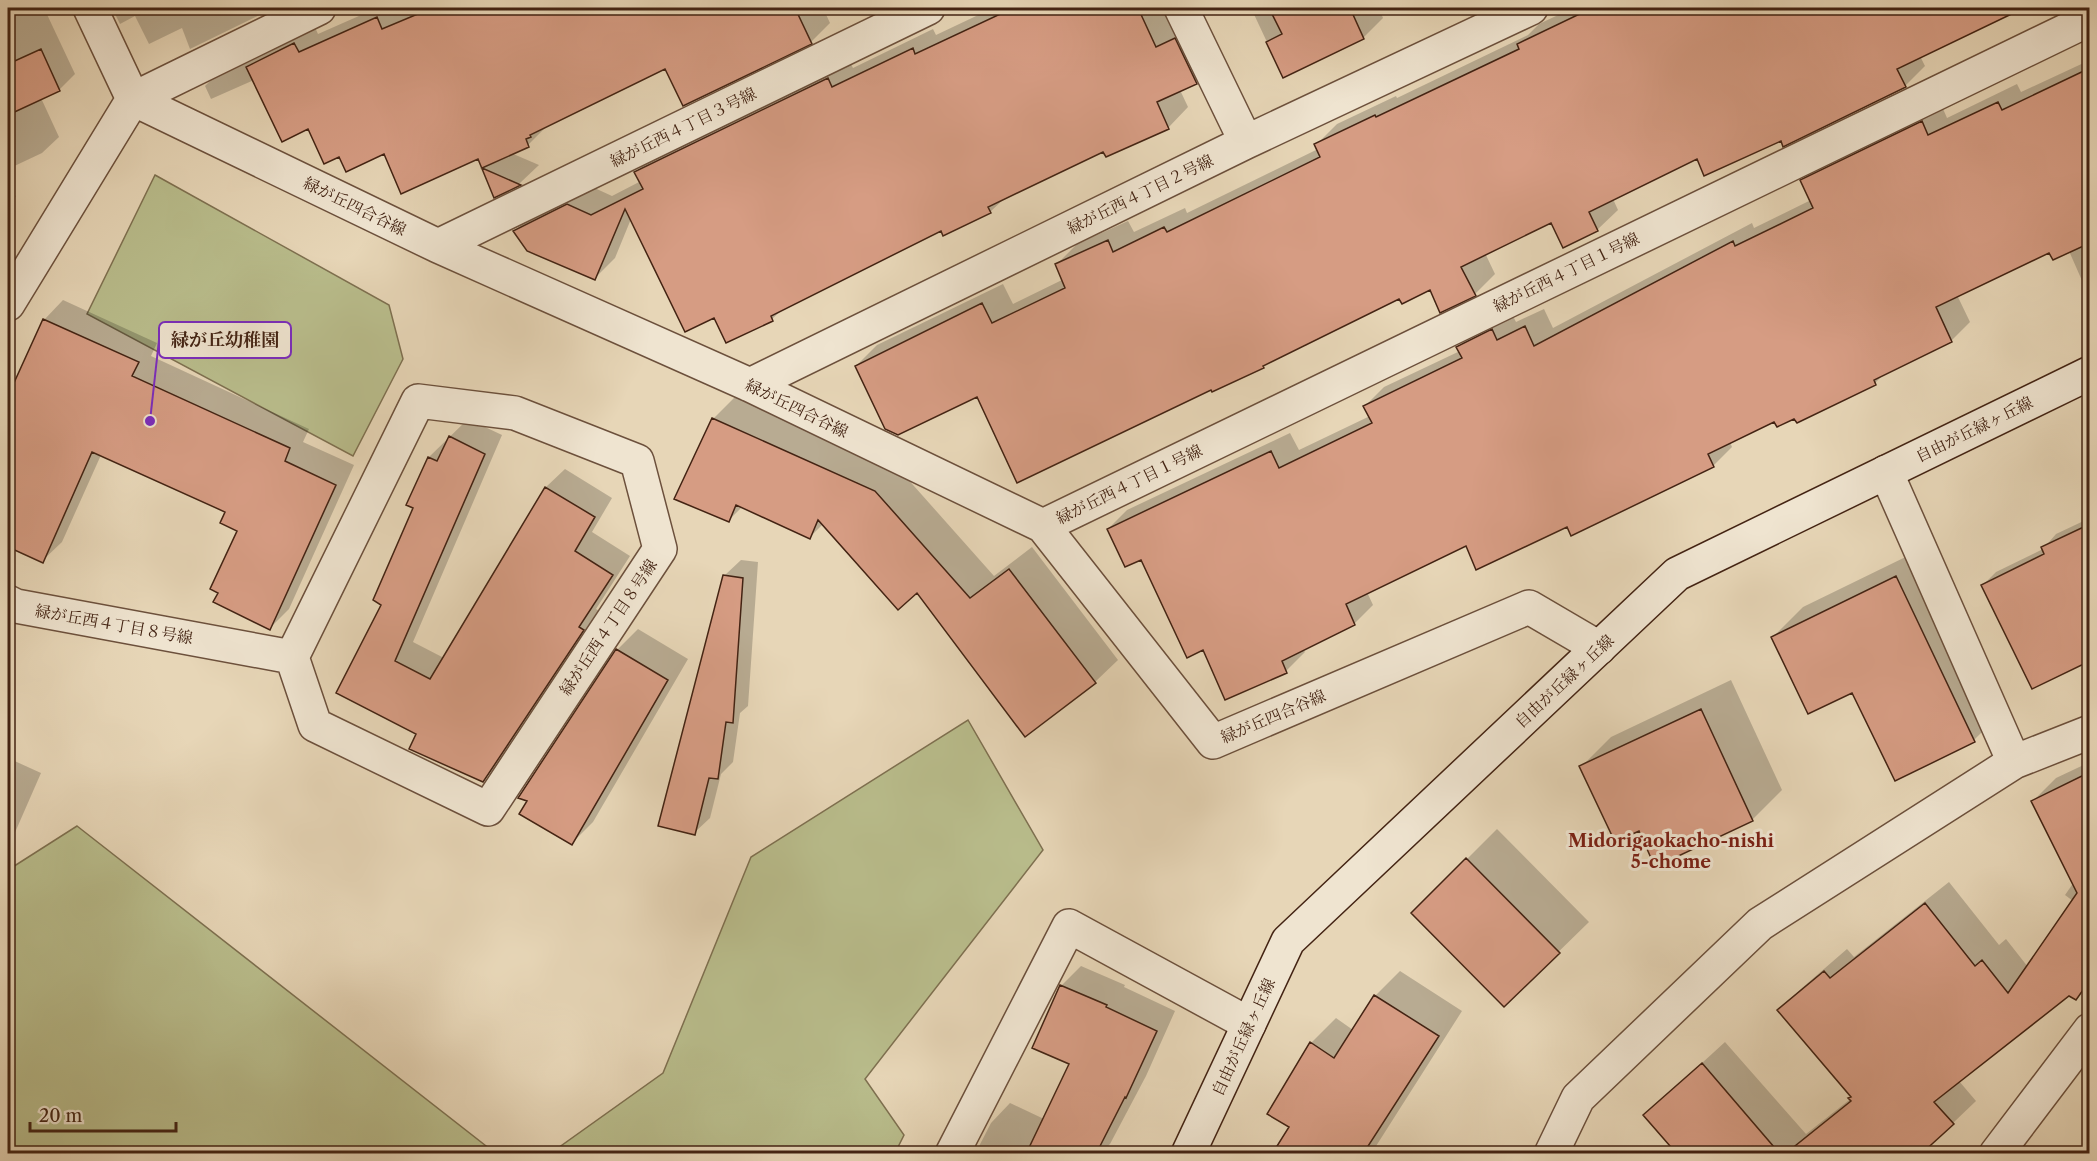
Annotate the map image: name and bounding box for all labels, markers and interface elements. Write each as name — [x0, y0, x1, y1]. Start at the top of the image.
street label: 緑が丘西４丁目３号線 — [607, 83, 759, 171]
street label: 緑が丘西４丁目２号線 — [1064, 150, 1216, 238]
street label: 緑が丘四合谷線 — [300, 172, 410, 240]
street label: 緑が丘西４丁目１号線 — [1490, 228, 1642, 316]
callout: 緑が丘幼稚園 — [159, 322, 291, 358]
text: 緑が丘幼稚園 — [171, 329, 279, 351]
street label: 緑が丘四合谷線 — [742, 374, 852, 442]
street label: 自由が丘緑ヶ丘線 — [1912, 392, 2036, 466]
street label: 緑が丘西４丁目１号線 — [1053, 440, 1205, 528]
street label: 緑が丘西４丁目８号線 — [555, 555, 661, 699]
street label: 緑が丘西４丁目８号線 — [33, 600, 195, 648]
street label: 自由が丘緑ヶ丘線 — [1510, 630, 1618, 732]
street label: 緑が丘四合谷線 — [1218, 685, 1328, 747]
district label: Midorigaokacho-nishi 5-chome — [1568, 830, 1775, 873]
street label: 自由が丘緑ヶ丘線 — [1207, 975, 1279, 1099]
scale bar — [30, 1095, 176, 1133]
text: 20 m — [39, 1105, 83, 1127]

